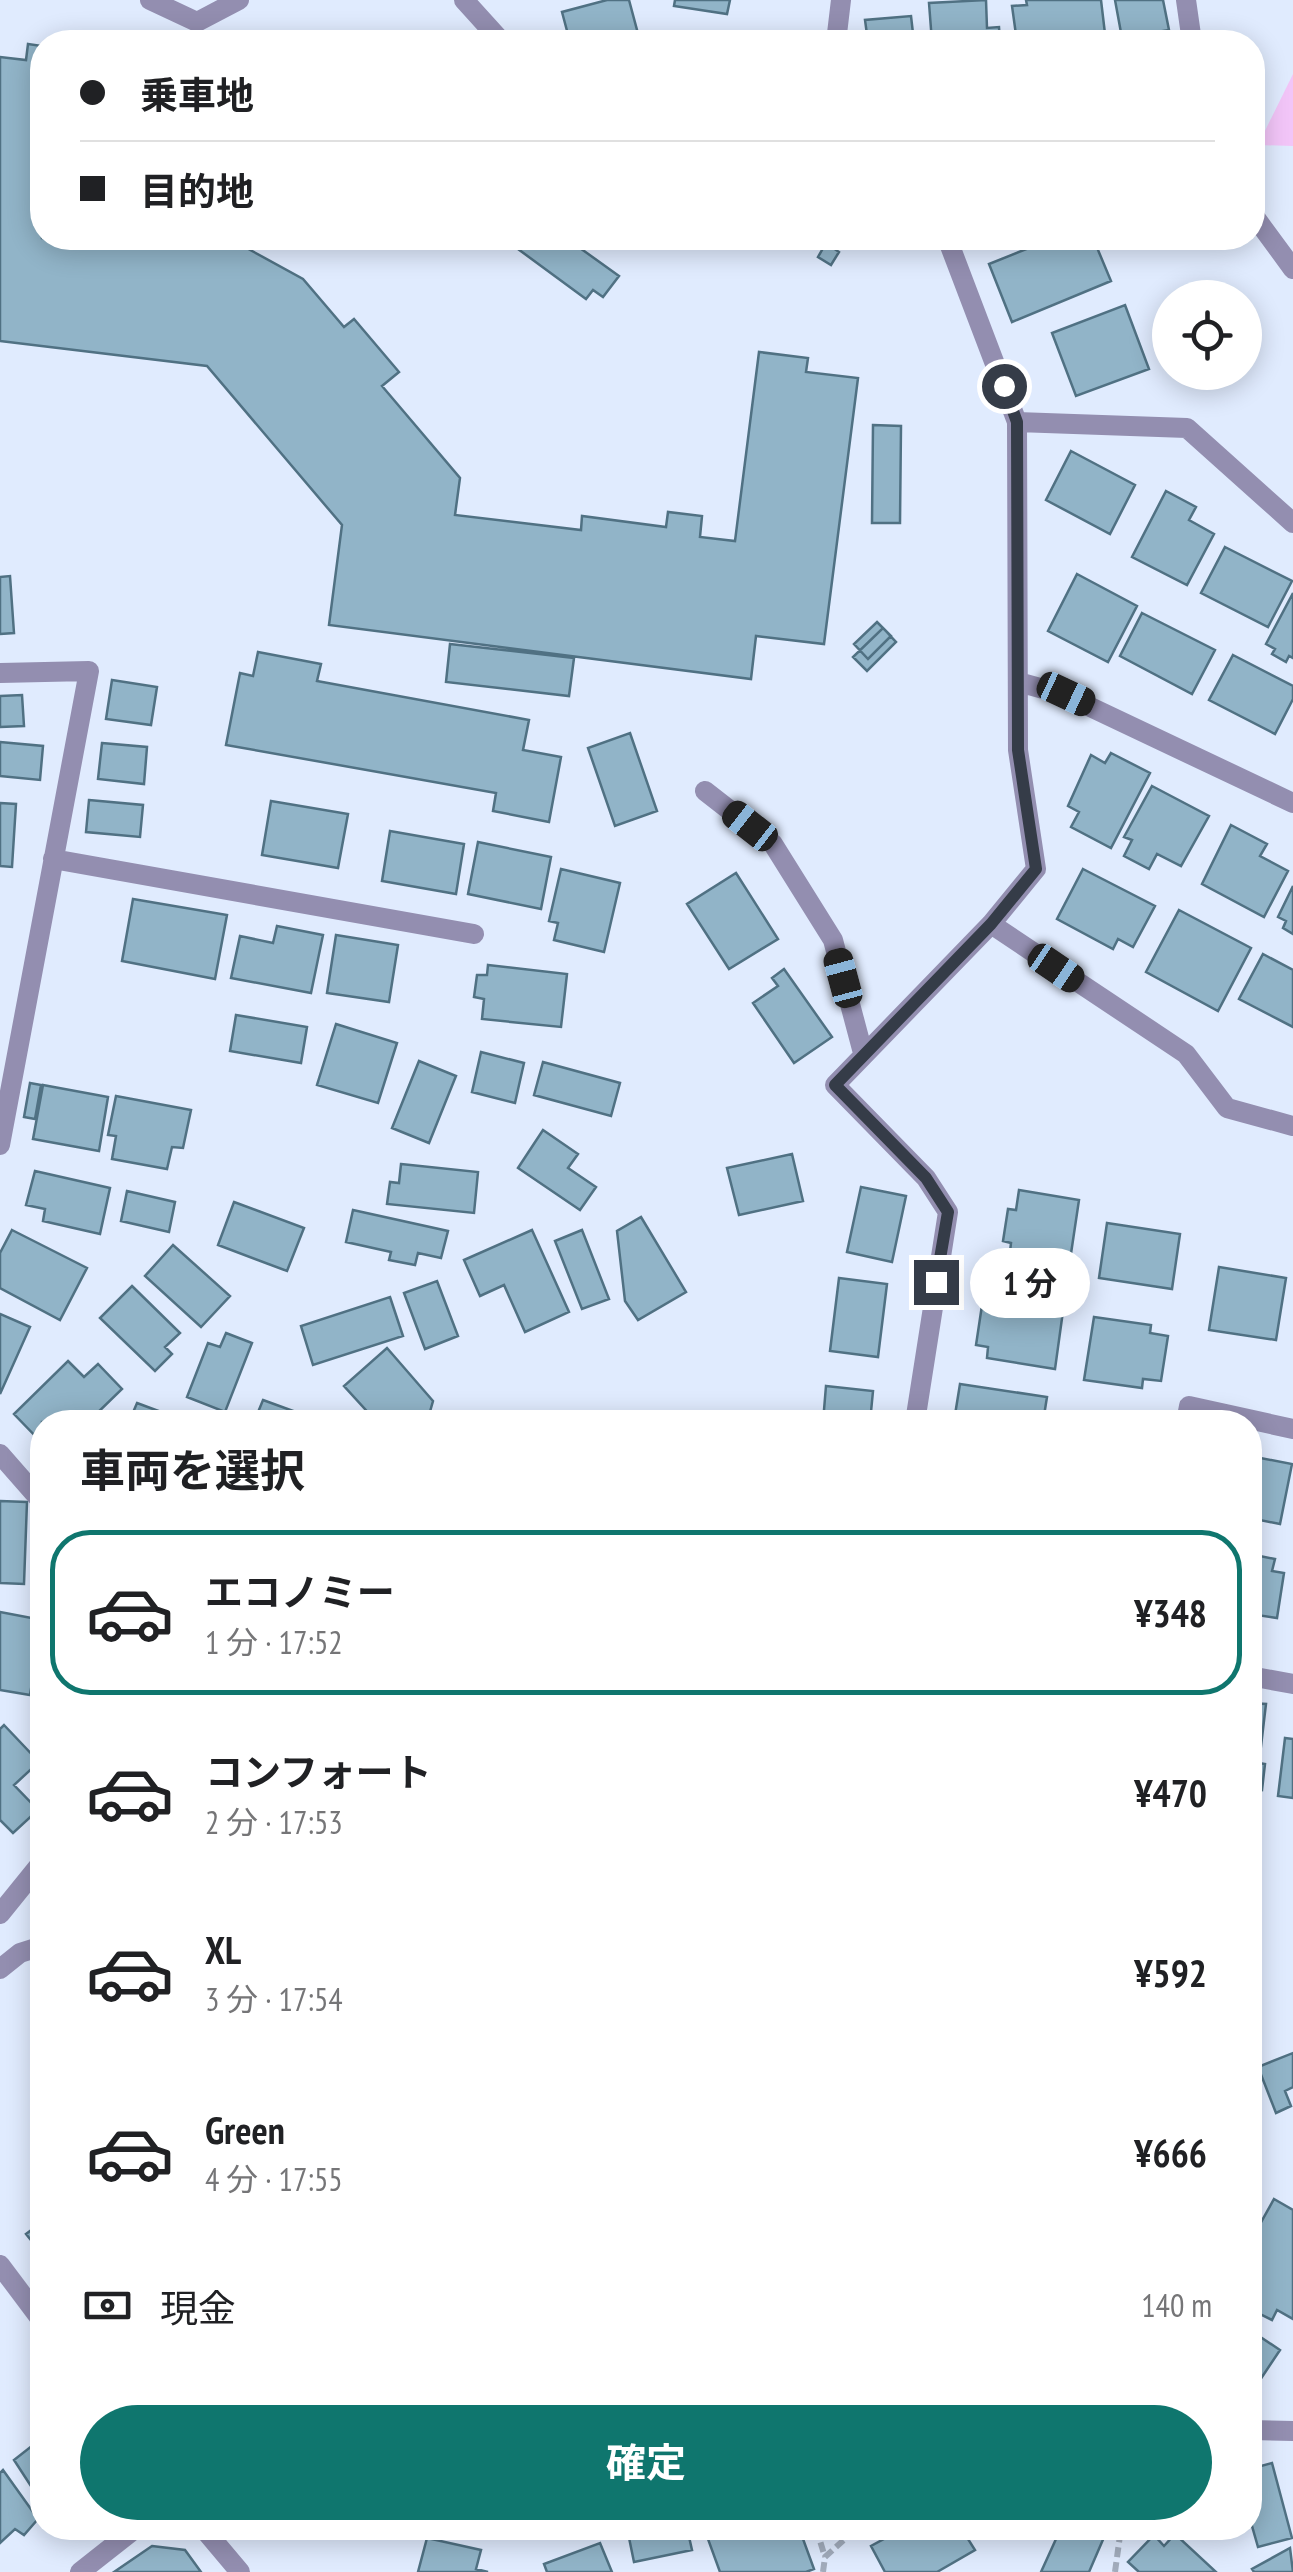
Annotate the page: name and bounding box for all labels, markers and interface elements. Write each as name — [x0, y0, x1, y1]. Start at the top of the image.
text: 乗車地 — [140, 70, 254, 119]
text: 目的地 — [140, 166, 254, 215]
map controls — [1152, 280, 1262, 390]
button: locate — [1152, 280, 1262, 390]
route start — [982, 364, 1027, 409]
car — [1032, 668, 1100, 720]
car — [717, 796, 783, 856]
car — [1023, 939, 1089, 997]
car — [821, 945, 865, 1011]
callout: 1 分 — [971, 1247, 1091, 1317]
route end — [914, 1260, 959, 1305]
text: 1 分 — [1003, 1262, 1057, 1304]
text: 車両を選択 — [80, 1441, 305, 1499]
text: エコノミー — [205, 1567, 395, 1616]
icon: car — [85, 1568, 175, 1658]
text: ¥348 — [1134, 1588, 1207, 1637]
text: 1 分 · 17:52 — [205, 1621, 343, 1663]
text: コンフォート — [205, 1747, 432, 1796]
icon: car — [85, 1748, 175, 1838]
text: ¥470 — [1134, 1768, 1207, 1817]
text: 2 分 · 17:53 — [205, 1801, 343, 1843]
text: XL — [205, 1925, 241, 1974]
icon: car — [85, 1928, 175, 2018]
text: ¥592 — [1134, 1948, 1207, 1997]
text: 3 分 · 17:54 — [205, 1978, 343, 2020]
text: Green — [205, 2105, 285, 2154]
icon: car — [85, 2108, 175, 2198]
text: ¥666 — [1134, 2128, 1207, 2177]
text: 4 分 · 17:55 — [205, 2158, 343, 2200]
icon: cash — [80, 2278, 135, 2333]
text: 現金 — [160, 2283, 236, 2332]
text: 140 m — [1141, 2284, 1212, 2326]
button: 確定 — [80, 2405, 1212, 2520]

